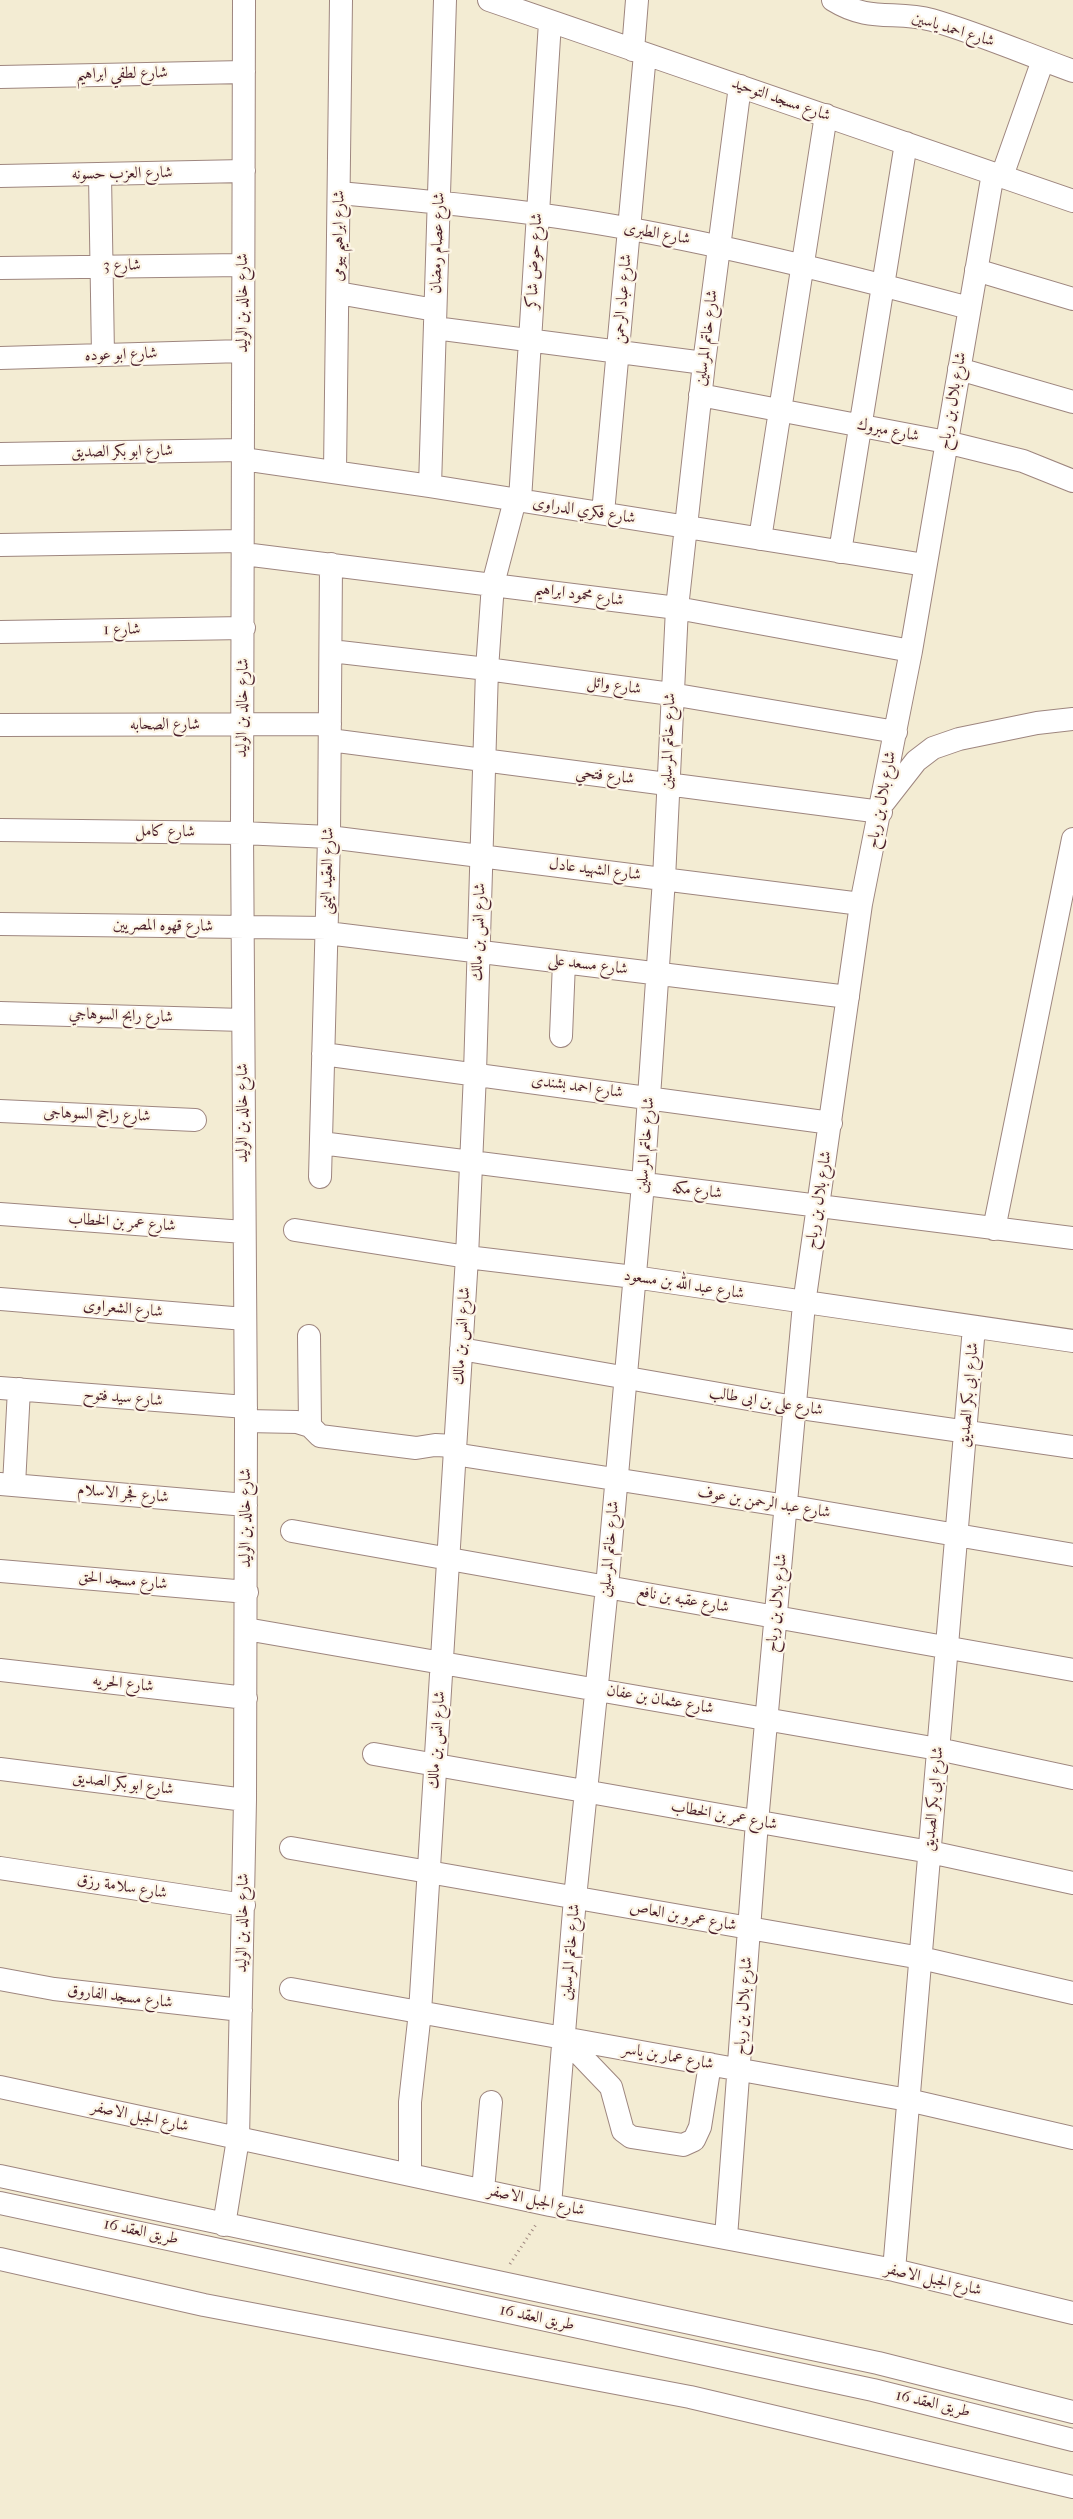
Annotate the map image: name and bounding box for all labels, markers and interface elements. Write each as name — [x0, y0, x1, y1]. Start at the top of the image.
street label: شارع احمد ياسين — [909, 8, 997, 52]
street label: شارع لطفي ابراهيم — [76, 64, 168, 84]
street label: شارع مسجد التوحيد — [729, 74, 833, 126]
street label: شارع العزب حسونه — [71, 164, 173, 184]
street label: شارع ابراهيم بيومى — [329, 190, 349, 282]
street label: شارع عصام رمضان — [427, 192, 449, 294]
street label: شارع حوض شاكر — [523, 212, 547, 310]
street label: شارع الطبرى — [622, 219, 692, 249]
street label: شارع خالد بن الوليد — [233, 253, 253, 353]
street label: شارع عباد الرحمن — [610, 253, 636, 345]
street label: شارع 3 — [103, 256, 141, 276]
street label: شارع خاتم المرسلين — [692, 289, 722, 387]
street label: شارع ابو عوده — [84, 344, 158, 366]
street label: شارع بلال بن رباح — [935, 351, 971, 451]
street label: شارع مبروك — [855, 416, 921, 446]
street label: شارع ابو بكر الصديق — [71, 442, 173, 462]
street label: شارع فكري الدراوى — [531, 493, 637, 529]
street label: شارع محمود ابراهيم — [533, 579, 625, 611]
street label: شارع 1 — [103, 620, 141, 640]
street label: شارع خالد بن الوليد — [233, 658, 253, 758]
street label: شارع وائل — [586, 673, 642, 699]
street label: شارع خاتم المرسلين — [658, 692, 680, 790]
street label: شارع الصحابه — [130, 715, 200, 735]
street label: شارع بلال بن رباح — [863, 750, 901, 850]
street label: شارع فتحي — [575, 763, 635, 789]
street label: شارع كامل — [135, 822, 195, 842]
street label: شارع العقيد اليمنى — [318, 827, 338, 915]
street label: شارع الشهيد عادل — [548, 855, 642, 885]
street label: شارع انس بن مالك — [468, 883, 490, 981]
street label: شارع قهوه المصريين — [113, 916, 213, 936]
street label: شارع مسعد على — [547, 951, 629, 979]
street label: شارع رابح السوهاجي — [69, 1005, 173, 1027]
street label: شارع خالد بن الوليد — [233, 1063, 253, 1163]
street label: شارع احمد بشندى — [530, 1071, 624, 1103]
street label: شارع خاتم المرسلين — [633, 1096, 659, 1194]
street label: شارع راجح السوهاجى — [43, 1104, 151, 1126]
street label: شارع بلال بن رباح — [802, 1150, 836, 1250]
street label: شارع مكه — [671, 1178, 723, 1204]
street label: شارع عمر بن الخطاب — [68, 1210, 176, 1236]
street label: شارع عبد الله بن مسعود — [622, 1266, 746, 1304]
street label: شارع انس بن مالك — [449, 1286, 475, 1386]
street label: شارع الشعراوى — [82, 1296, 164, 1322]
street label: شارع ابى بكر الصديق — [955, 1342, 983, 1448]
street label: شارع على بن ابى طالب — [708, 1384, 824, 1420]
street label: شارع سيد فتوح — [82, 1385, 164, 1411]
street label: شارع خالد بن الوليد — [236, 1468, 256, 1568]
street label: شارع فجر الاسلام — [76, 1480, 170, 1508]
street label: شارع عبد الرحمن بن عوف — [696, 1483, 832, 1523]
street label: شارع خاتم المرسلين — [596, 1500, 624, 1598]
street label: شارع بلال بن رباح — [762, 1553, 792, 1653]
street label: شارع مسجد الحق — [78, 1568, 168, 1594]
street label: شارع عقبه بن نافع — [636, 1582, 730, 1618]
street label: شارع الحريه — [92, 1671, 154, 1697]
street label: شارع عثمان بن عفان — [605, 1681, 715, 1719]
street label: شارع انس بن مالك — [424, 1690, 450, 1790]
street label: شارع ابى بكر الصديق — [920, 1746, 948, 1852]
street label: شارع ابو بكر الصديق — [71, 1768, 175, 1800]
street label: شارع عمر بن الخطاب — [669, 1797, 779, 1835]
street label: شارع سلامة رزق — [76, 1870, 168, 1904]
street label: شارع خالد بن الوليد — [233, 1873, 253, 1973]
street label: شارع عمرو بن العاص — [628, 1898, 738, 1936]
street label: شارع خاتم المرسلين — [557, 1903, 585, 2001]
street label: شارع بلال بن رباح — [731, 1956, 757, 2056]
street label: شارع مسجد الفاروق — [66, 1981, 174, 2013]
street label: شارع عمار بن ياسر — [621, 2040, 715, 2074]
street label: شارع الجبل الاصفر — [90, 2097, 190, 2137]
street label: شارع الجبل الاصفر — [486, 2181, 586, 2221]
street label: طريق العقد 16 — [102, 2215, 180, 2249]
street label: شارع الجبل الاصفر — [883, 2260, 983, 2300]
street label: طريق العقد 16 — [498, 2301, 576, 2335]
street label: طريق العقد 16 — [894, 2386, 972, 2422]

